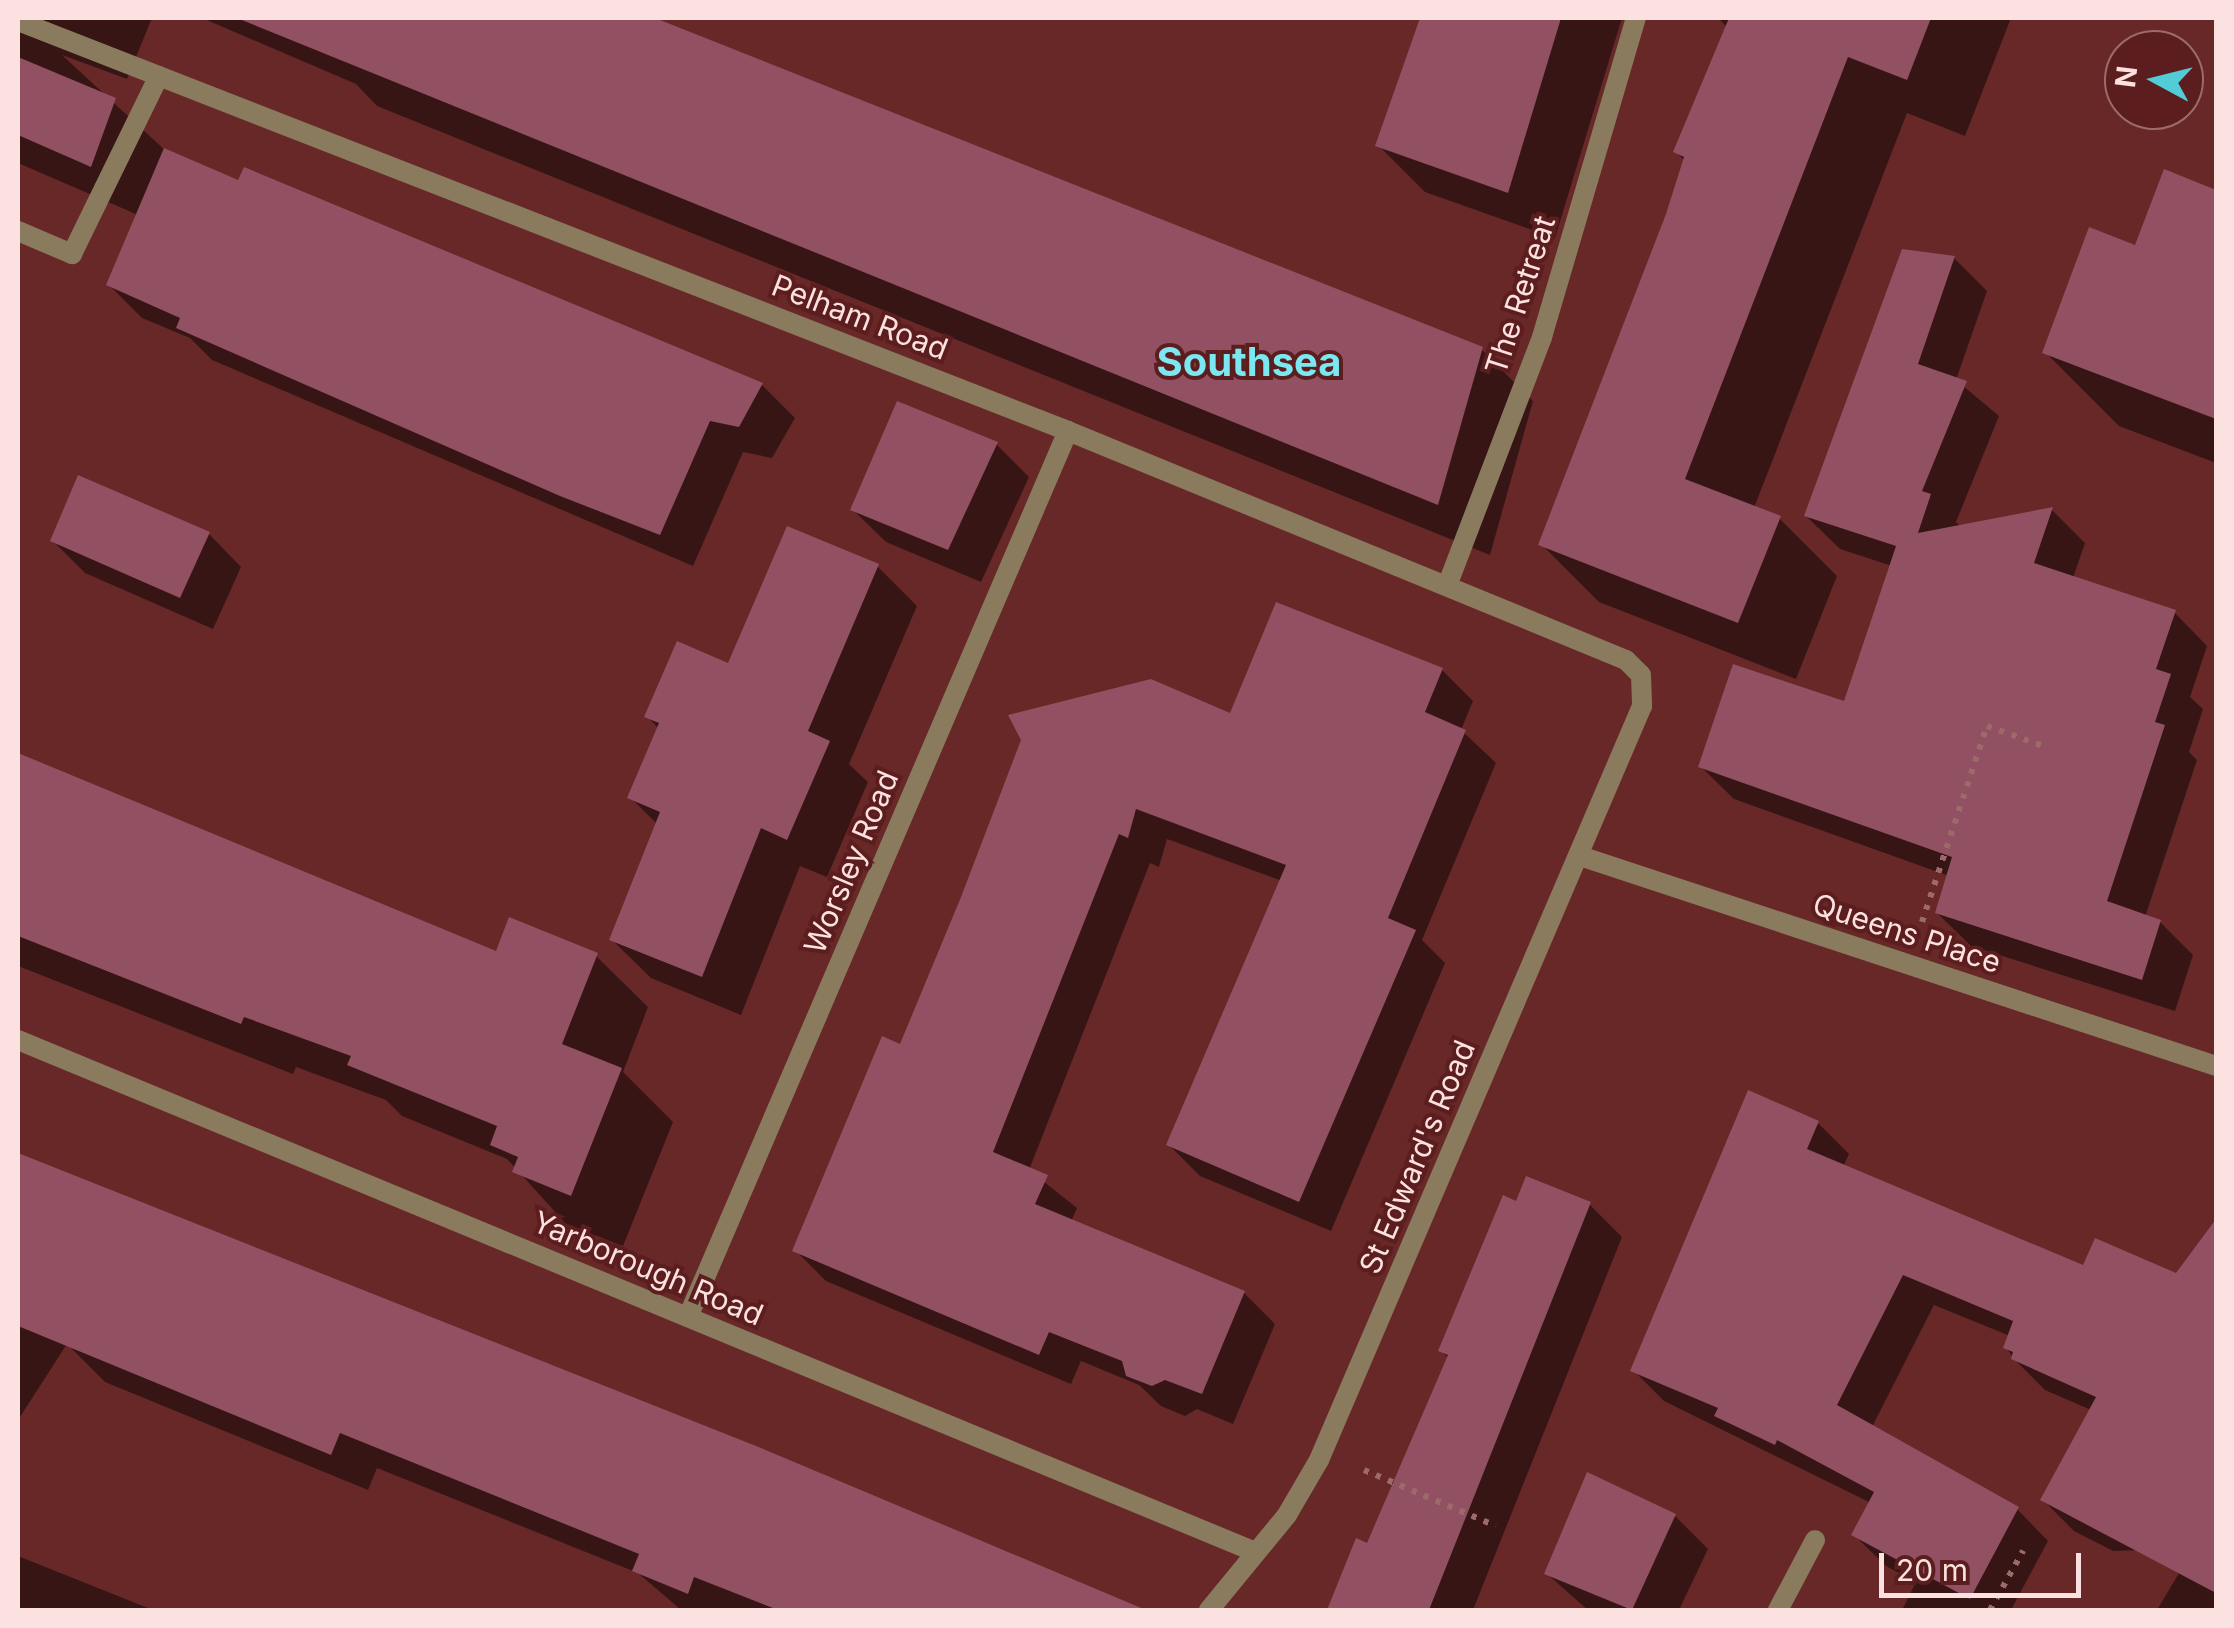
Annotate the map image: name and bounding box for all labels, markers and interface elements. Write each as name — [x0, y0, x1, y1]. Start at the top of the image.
north arrow — [2104, 30, 2204, 130]
text: N — [2108, 64, 2144, 89]
street label: The Retreat — [1477, 211, 1563, 379]
street label: Pelham Road — [767, 267, 953, 367]
district label: Southsea — [1156, 338, 1342, 386]
street label: Worsley Road — [796, 765, 906, 959]
street label: Queens Place — [1808, 886, 2006, 980]
street label: St Edward's Road — [1352, 1035, 1482, 1279]
street label: Yarborough Road — [527, 1203, 769, 1333]
scale bar — [1884, 1533, 2086, 1595]
text: 20 m — [1896, 1552, 1968, 1588]

